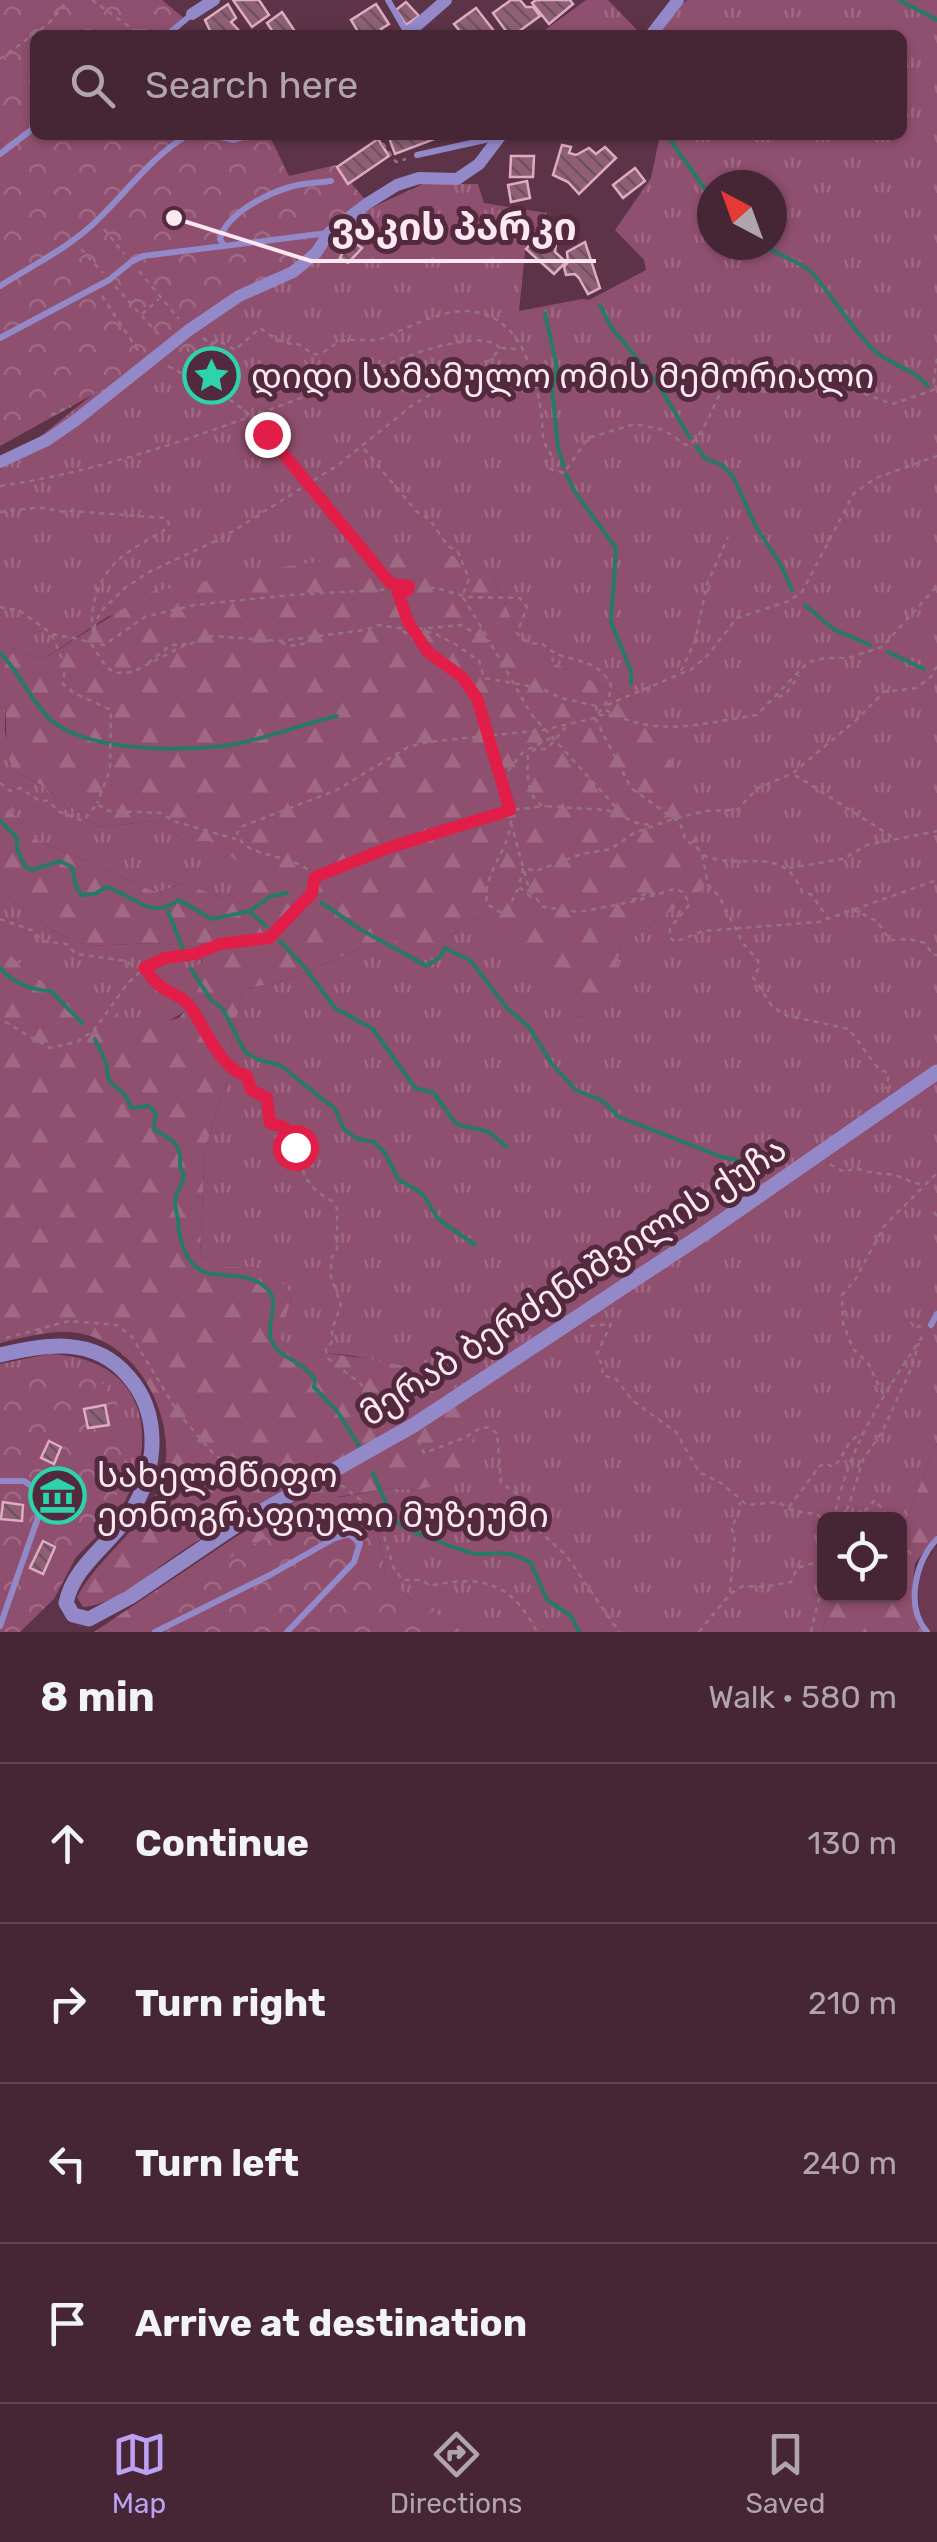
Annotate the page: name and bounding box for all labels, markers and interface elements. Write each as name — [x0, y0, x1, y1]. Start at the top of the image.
search box — [30, 30, 907, 140]
icon: search — [65, 58, 120, 113]
text: Search here — [145, 62, 358, 108]
north arrow — [697, 170, 787, 260]
callout: ვაკის პარკი — [311, 193, 596, 261]
text: ვაკის პარკი — [331, 204, 577, 250]
place icon: დიდი სამამულო ომის მემორიალი — [182, 346, 242, 406]
place label: დიდი სამამულო ომის მემორიალი — [251, 355, 874, 397]
route end — [245, 412, 291, 458]
route start — [273, 1125, 319, 1171]
street label: მერაბ ბერძენიშვილის ქუჩა — [352, 1127, 794, 1435]
place label: სახელმწიფო ეთნოგრაფიული მუზეუმი — [97, 1454, 549, 1536]
museum icon: სახელმწიფო ეთნოგრაფიული მუზეუმი — [28, 1465, 88, 1525]
map controls — [817, 1512, 907, 1602]
button: locate — [817, 1512, 907, 1602]
text: 8 min — [40, 1672, 155, 1722]
text: Walk · 580 m — [708, 1678, 897, 1716]
icon: ahead — [40, 1816, 95, 1871]
text: Continue — [135, 1820, 309, 1866]
text: 130 m — [807, 1824, 897, 1862]
icon: right — [40, 1976, 95, 2031]
text: Turn right — [135, 1980, 326, 2026]
text: 210 m — [808, 1984, 897, 2022]
icon: left — [40, 2136, 95, 2191]
text: Turn left — [135, 2140, 299, 2186]
text: 240 m — [802, 2144, 897, 2182]
icon: arrive — [40, 2296, 95, 2351]
text: Arrive at destination — [135, 2300, 527, 2346]
tab: Map — [112, 2427, 167, 2520]
tab: Directions — [390, 2427, 522, 2520]
tab: Saved — [745, 2427, 825, 2520]

